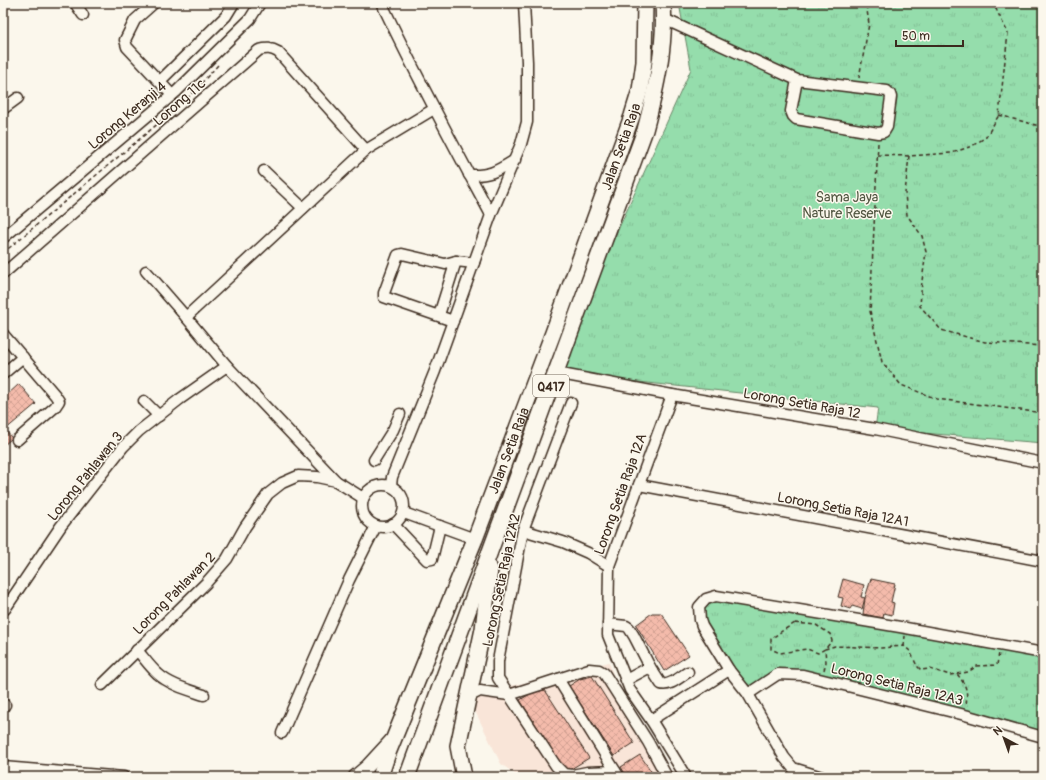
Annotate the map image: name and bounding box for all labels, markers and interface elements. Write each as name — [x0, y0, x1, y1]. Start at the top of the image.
scale bar — [896, 22, 963, 48]
text: 50 m — [902, 29, 930, 44]
street label: Lorong 11c — [150, 75, 209, 130]
street label: Lorong Keranji 4 — [85, 78, 170, 153]
street label: Jalan Setia Raja — [598, 101, 644, 192]
park label: Sama Jaya Nature Reserve — [802, 189, 892, 222]
road number: Q417 — [533, 375, 569, 397]
street label: Lorong Setia Raja 12 — [742, 385, 862, 422]
street label: Jalan Setia Raja — [485, 405, 533, 496]
street label: Lorong Pahlawan 3 — [44, 428, 127, 524]
street label: Lorong Setia Raja 12A — [591, 431, 650, 557]
street label: Lorong Setia Raja 12A1 — [776, 488, 910, 531]
street label: Lorong Setia Raja 12A2 — [479, 512, 524, 648]
street label: Lorong Pahlawan 2 — [129, 548, 219, 638]
street label: Lorong Setia Raja 12A3 — [829, 660, 965, 709]
north arrow — [984, 718, 1024, 758]
text: N — [991, 723, 1005, 738]

